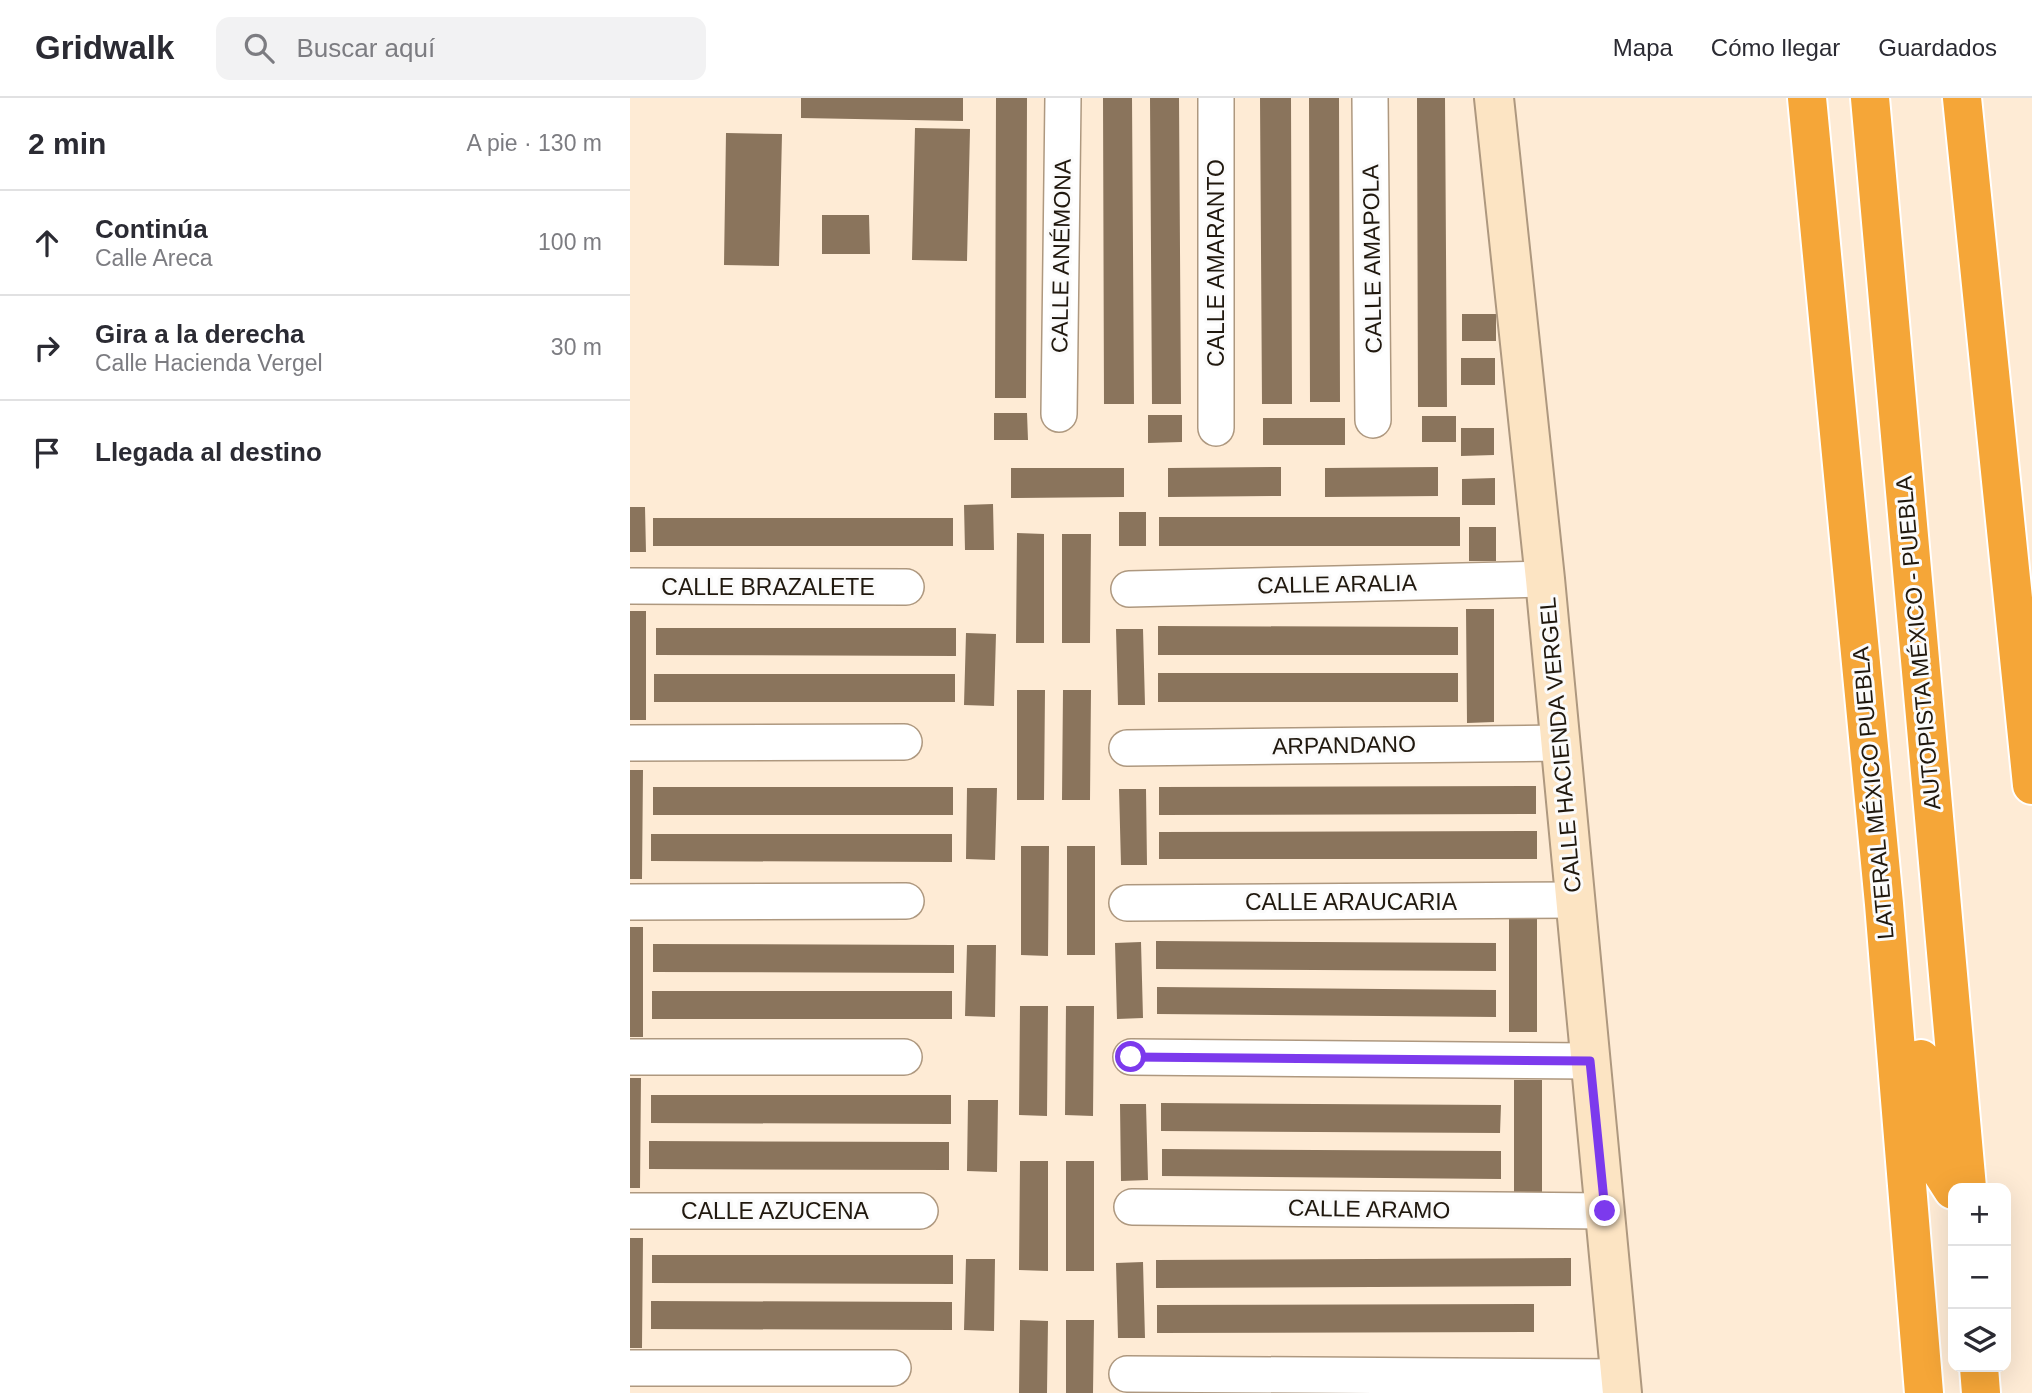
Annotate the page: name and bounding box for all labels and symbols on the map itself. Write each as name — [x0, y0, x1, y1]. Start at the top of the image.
street label: CALLE ANÉMONA — [1046, 158, 1076, 353]
street label: CALLE AMARANTO — [1203, 159, 1229, 367]
street label: CALLE AMAPOLA — [1357, 164, 1387, 354]
street label: AUTOPISTA MÉXICO - PUEBLA — [1890, 474, 1946, 811]
street label: CALLE ARALIA — [1257, 570, 1418, 598]
street label: CALLE BRAZALETE — [661, 574, 875, 600]
street label: CALLE HACIENDA VERGEL — [1534, 596, 1586, 894]
street label: LATERAL MÉXICO PUEBLA — [1847, 645, 1899, 941]
street label: ARPANDANO — [1272, 731, 1416, 759]
street label: CALLE ARAUCARIA — [1245, 889, 1458, 915]
route start — [1115, 1041, 1146, 1072]
street label: CALLE ARAMO — [1288, 1195, 1450, 1223]
route end — [1589, 1195, 1620, 1226]
street label: CALLE AZUCENA — [681, 1198, 870, 1224]

